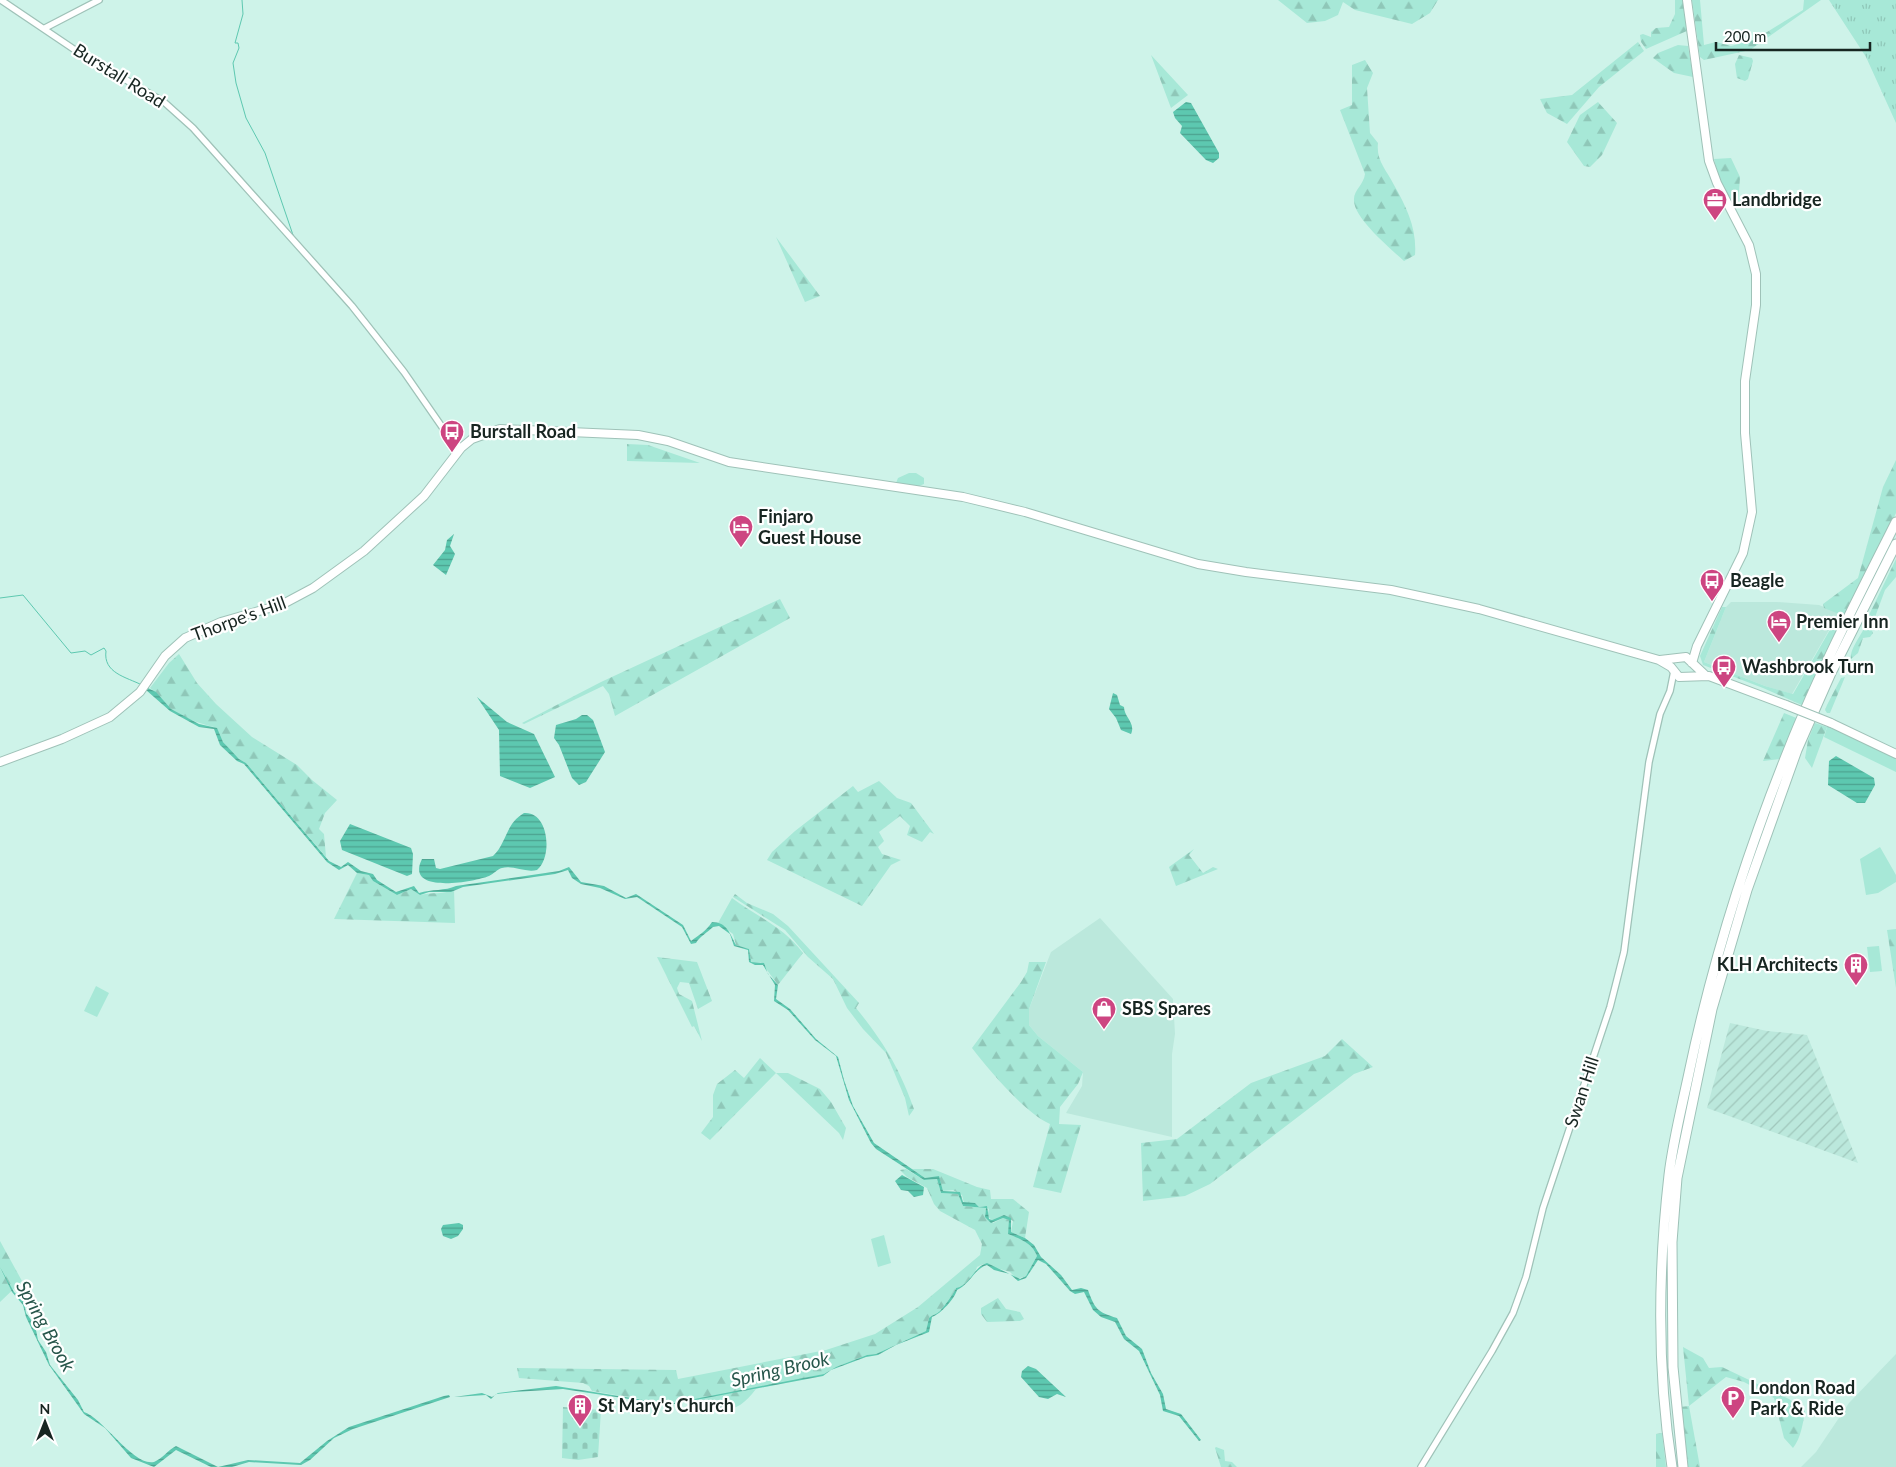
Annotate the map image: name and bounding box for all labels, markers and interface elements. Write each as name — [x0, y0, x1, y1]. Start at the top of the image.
scale bar — [1716, 20, 1870, 52]
text: 200 m — [1724, 27, 1766, 45]
street label: Burstall Road — [70, 38, 170, 112]
office icon: Landbridge — [1702, 187, 1728, 221]
place label: Landbridge — [1732, 188, 1822, 210]
bus stop icon: Burstall Road — [439, 419, 465, 453]
place label: Burstall Road — [470, 420, 576, 442]
place label: Finjaro Guest House — [758, 505, 862, 548]
hotel icon: Finjaro Guest House — [728, 514, 754, 548]
bus stop icon: Beagle — [1699, 568, 1725, 602]
place label: Beagle — [1730, 569, 1784, 591]
street label: Thorpe's Hill — [188, 591, 289, 645]
hotel icon: Premier Inn — [1766, 609, 1792, 643]
place label: Premier Inn — [1796, 610, 1889, 632]
bus stop icon: Washbrook Turn — [1711, 654, 1737, 688]
place label: Washbrook Turn — [1742, 655, 1874, 677]
building icon: KLH Architects — [1843, 952, 1869, 986]
place label: KLH Architects — [1717, 953, 1838, 975]
shop icon: SBS Spares — [1091, 996, 1117, 1030]
place label: SBS Spares — [1122, 997, 1211, 1019]
street label: Swan Hill — [1559, 1053, 1603, 1130]
water label: Spring Brook — [12, 1276, 81, 1376]
water label: Spring Brook — [728, 1346, 832, 1391]
place label: London Road Park & Ride — [1750, 1376, 1855, 1419]
parking icon: London Road Park & Ride — [1720, 1385, 1746, 1419]
building icon: St Mary's Church — [567, 1393, 593, 1427]
place label: St Mary's Church — [598, 1394, 734, 1416]
north arrow — [20, 1397, 70, 1447]
text: N — [40, 1400, 50, 1417]

